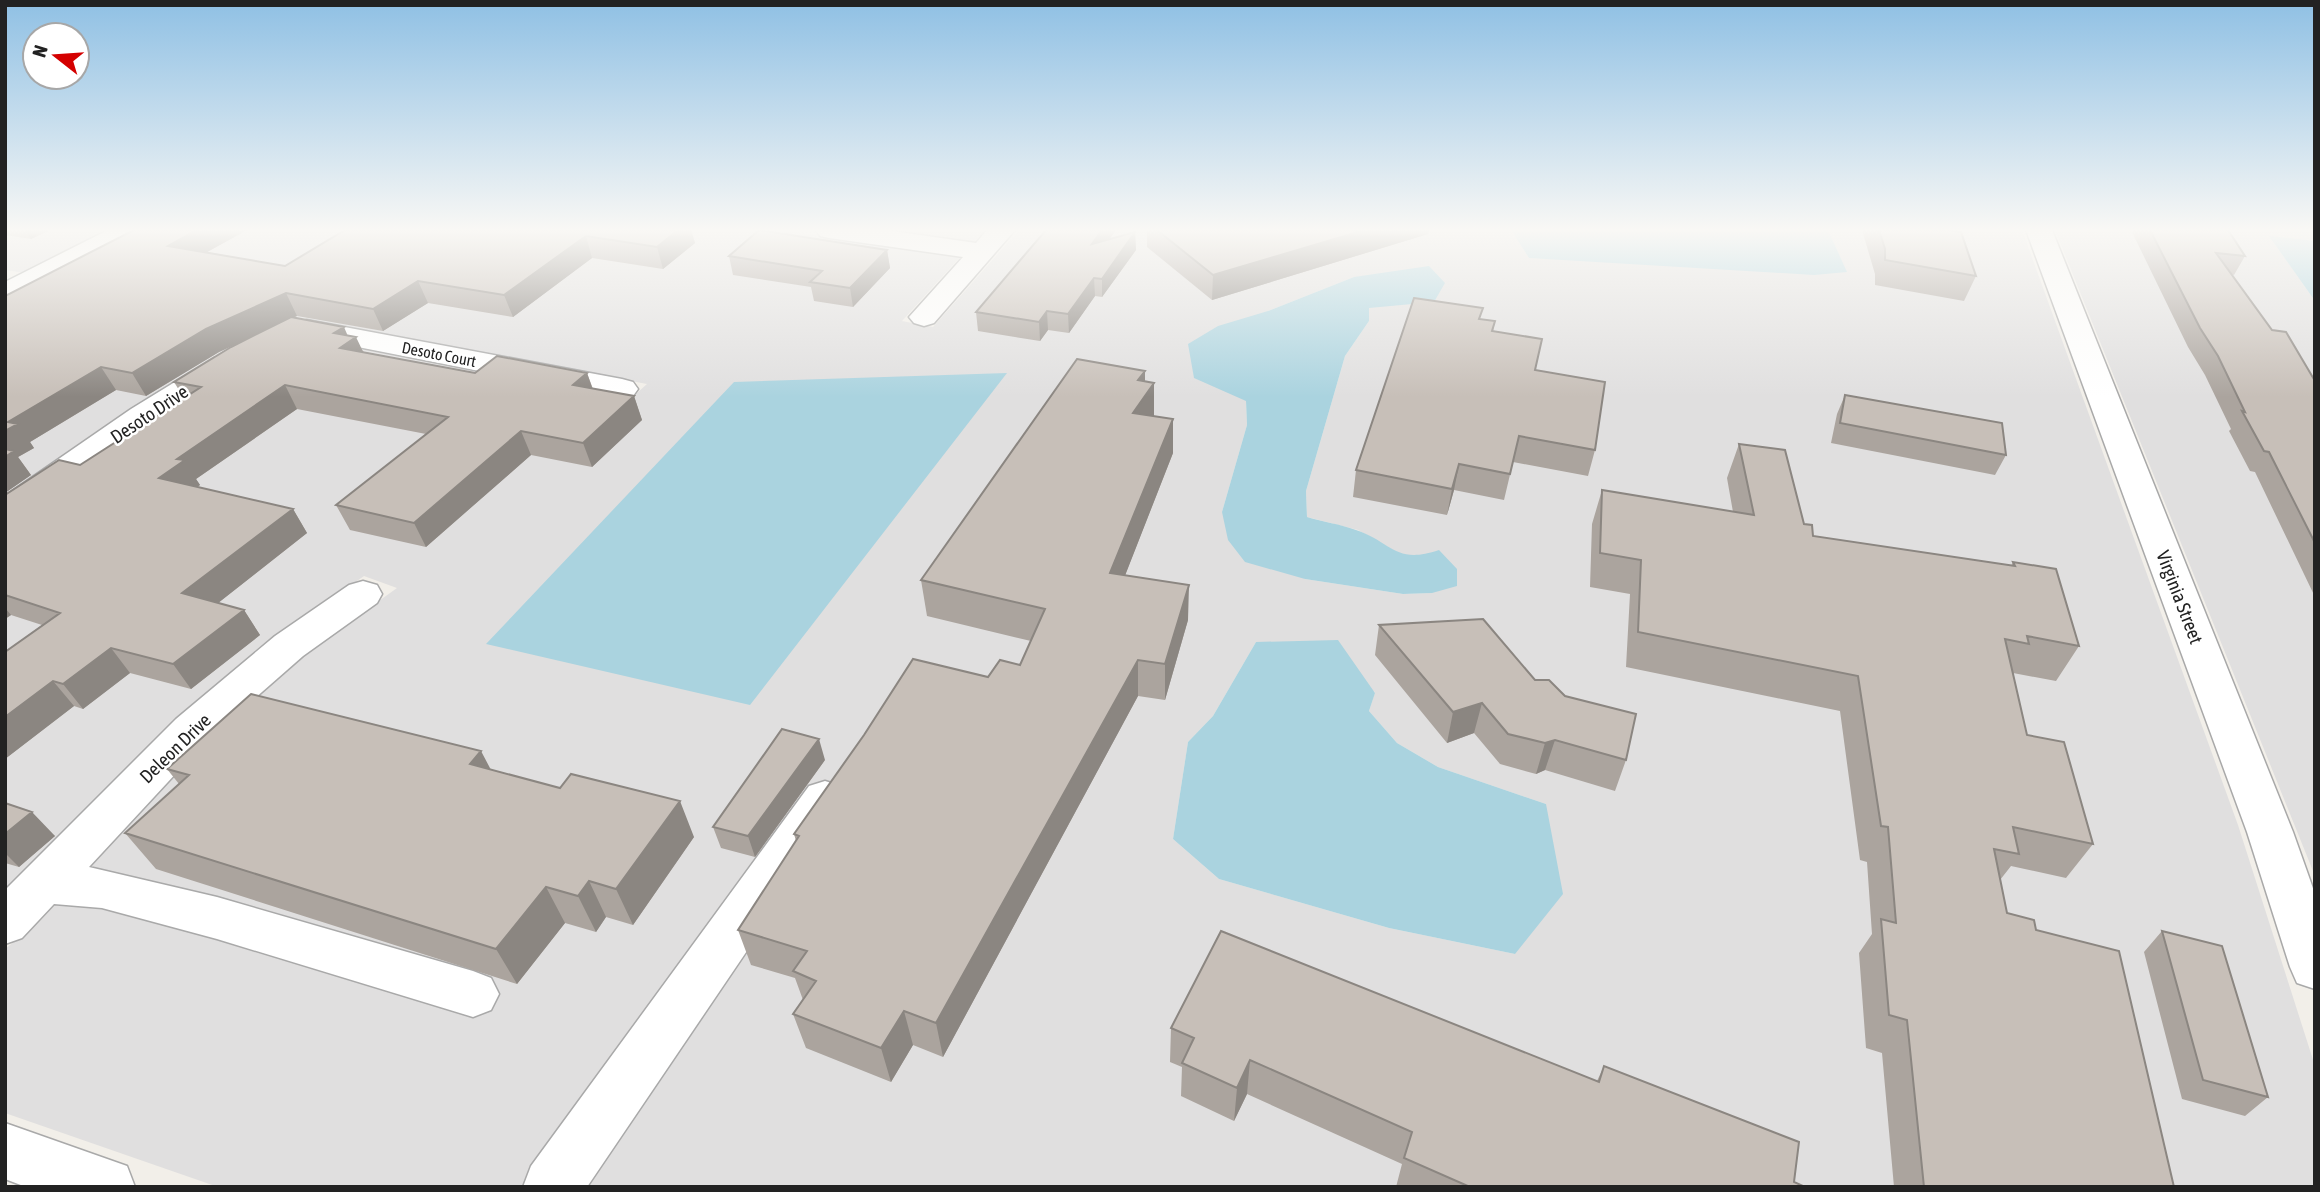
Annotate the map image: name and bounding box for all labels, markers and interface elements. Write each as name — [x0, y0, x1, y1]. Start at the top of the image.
north arrow — [21, 21, 91, 91]
text: N — [28, 42, 52, 60]
street label: Desoto Court — [400, 338, 478, 370]
street label: Desoto Drive — [106, 380, 192, 448]
street label: Virginia Street — [2152, 547, 2208, 647]
street label: Deleon Drive — [135, 709, 215, 787]

